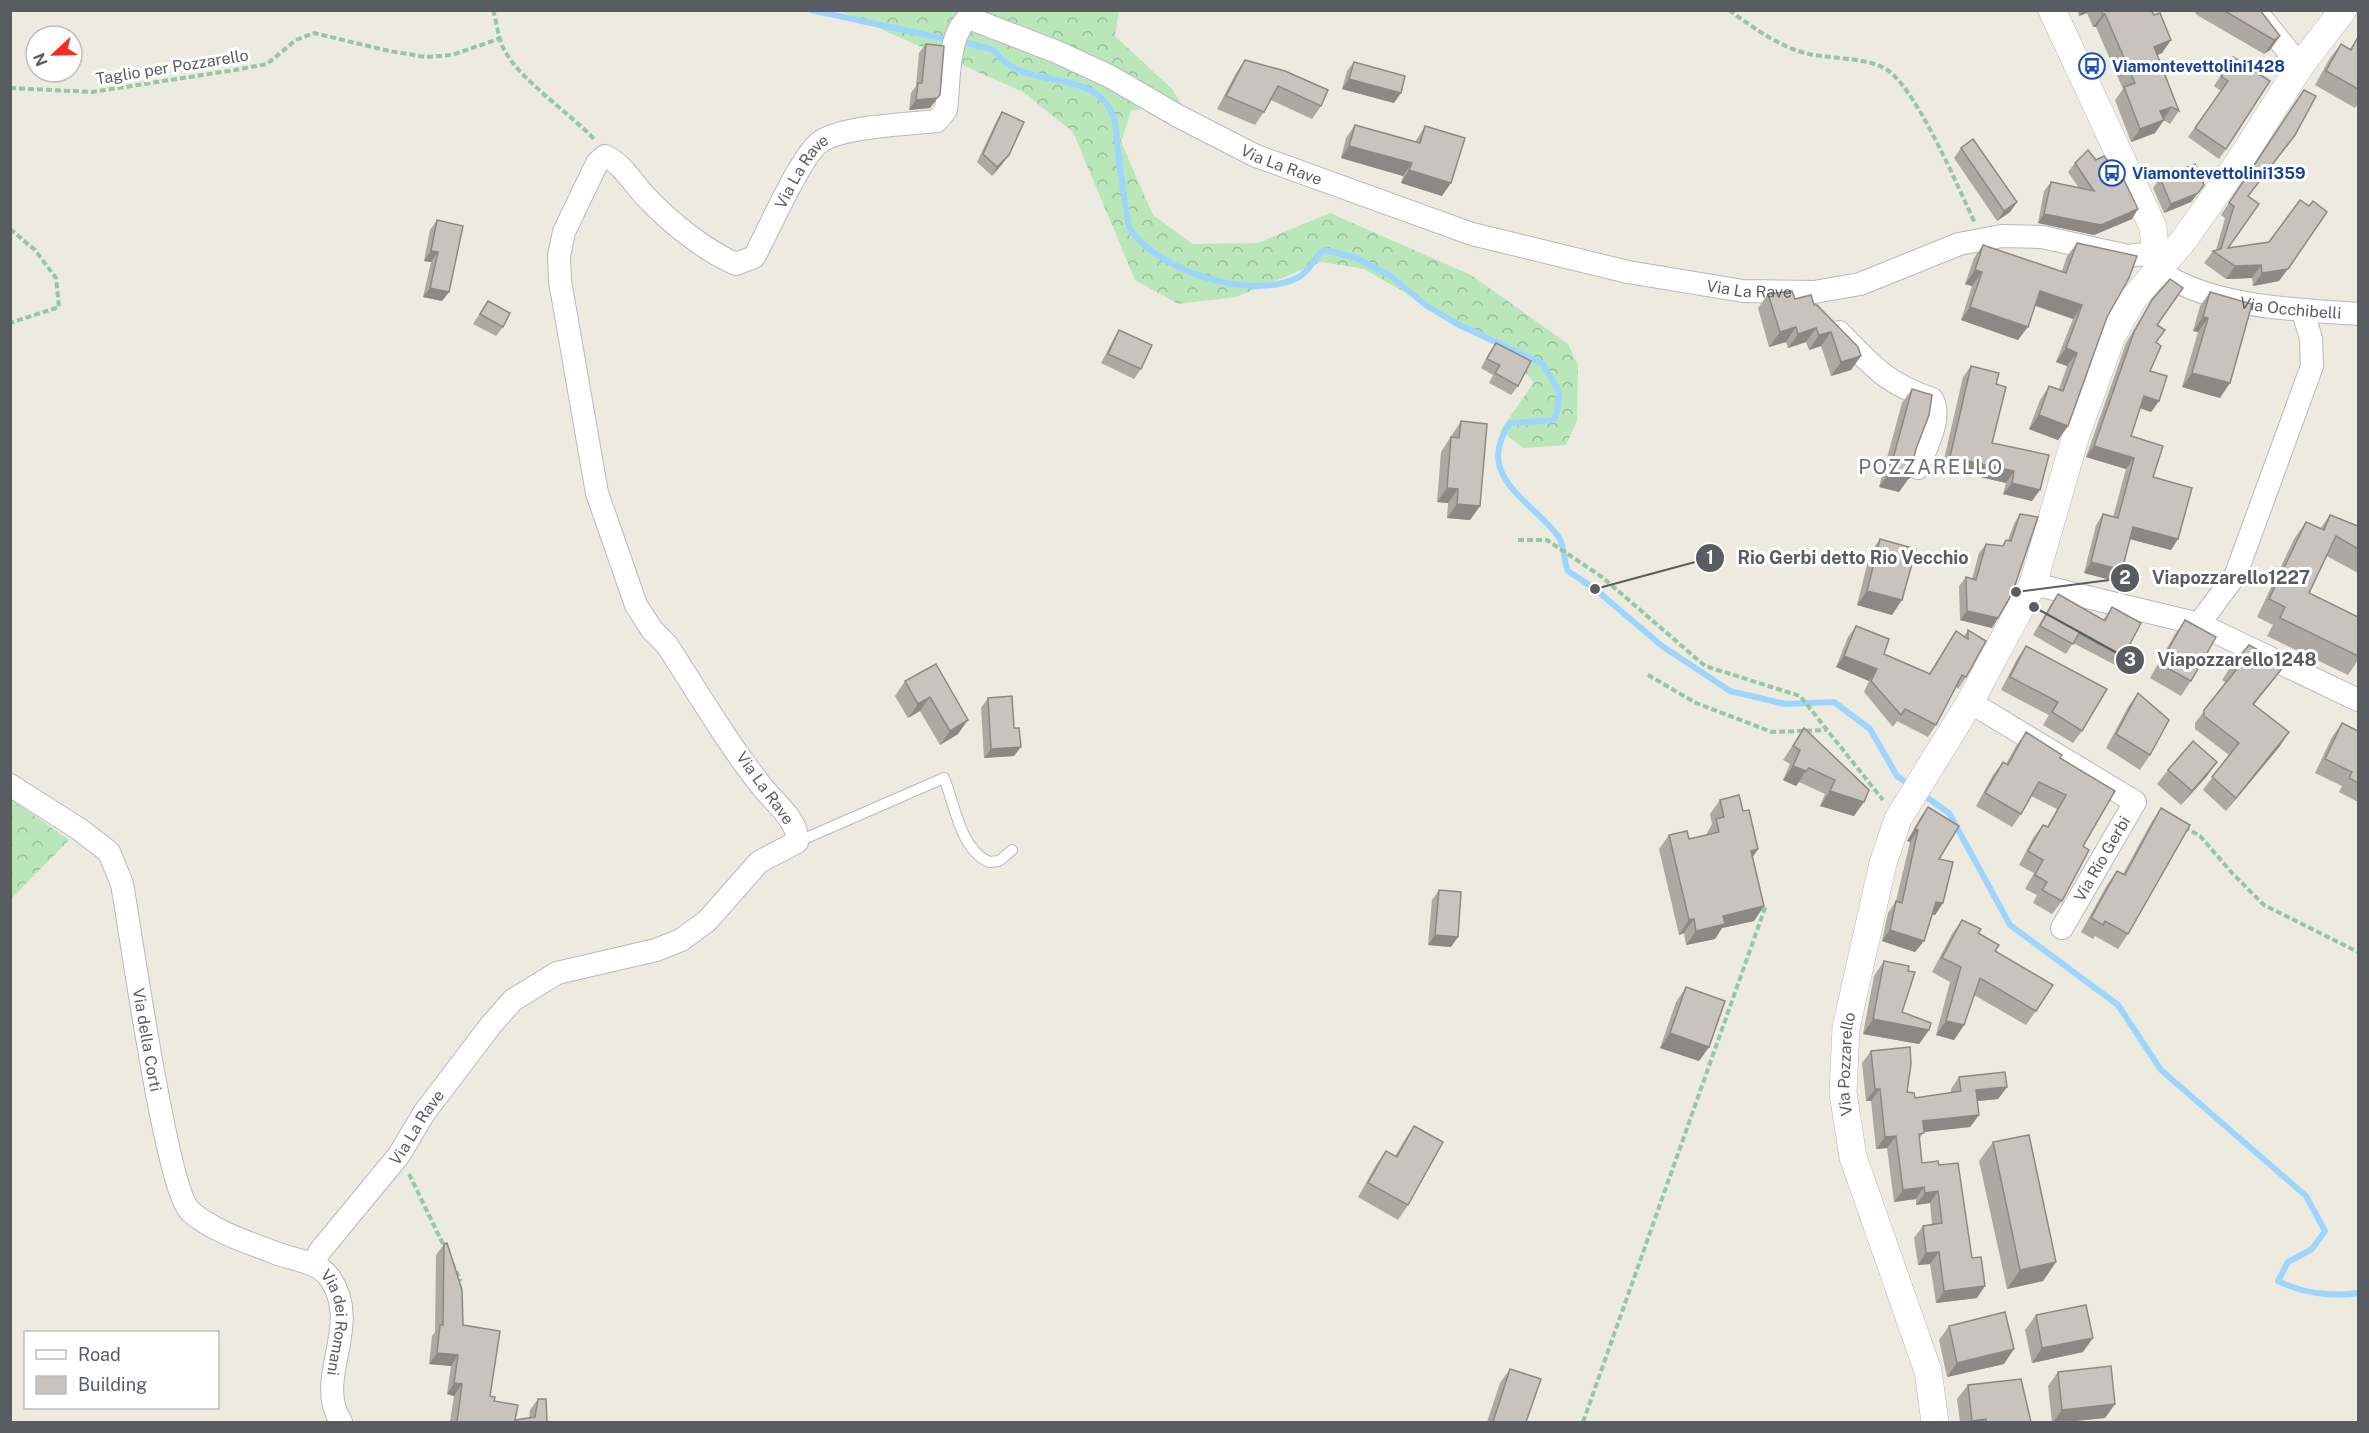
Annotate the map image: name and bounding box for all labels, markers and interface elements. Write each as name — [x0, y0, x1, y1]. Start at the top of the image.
north arrow — [24, 24, 84, 84]
street label: Taglio per Pozzarello — [94, 46, 250, 88]
text: N — [29, 50, 52, 69]
bus stop icon: Viamontevettolini1428 — [2077, 51, 2107, 81]
place label: Viamontevettolini1428 — [2112, 57, 2285, 76]
street label: Via La Rave — [770, 130, 831, 212]
street label: Via La Rave — [1238, 140, 1325, 189]
bus stop icon: Viamontevettolini1359 — [2097, 158, 2127, 188]
place label: Viamontevettolini1359 — [2132, 164, 2306, 183]
street label: Via La Rave — [1705, 276, 1792, 301]
street label: Via Occhibelli — [2238, 293, 2342, 322]
district label: POZZARELLO — [1858, 455, 2004, 479]
callout: Rio Gerbi detto Rio Vecchio — [1695, 540, 1981, 576]
text: 1 — [1706, 547, 1714, 568]
text: Rio Gerbi detto Rio Vecchio — [1737, 547, 1969, 568]
callout: Viapozzarello1227 — [2110, 560, 2322, 596]
text: 2 — [2119, 567, 2131, 588]
text: Viapozzarello1227 — [2152, 567, 2310, 588]
callout: Viapozzarello1248 — [2115, 642, 2329, 678]
text: 3 — [2124, 649, 2136, 670]
text: Viapozzarello1248 — [2157, 649, 2317, 670]
street label: Via La Rave — [732, 748, 798, 828]
street label: Via Rio Gerbi — [2070, 813, 2134, 905]
street label: Via della Corti — [129, 987, 166, 1093]
street label: Via Pozzarello — [1834, 1010, 1859, 1117]
street label: Via La Rave — [385, 1086, 448, 1169]
street label: Via dei Romani — [317, 1265, 351, 1377]
legend — [24, 1331, 219, 1409]
text: Road — [78, 1344, 121, 1365]
text: Building — [78, 1374, 147, 1395]

